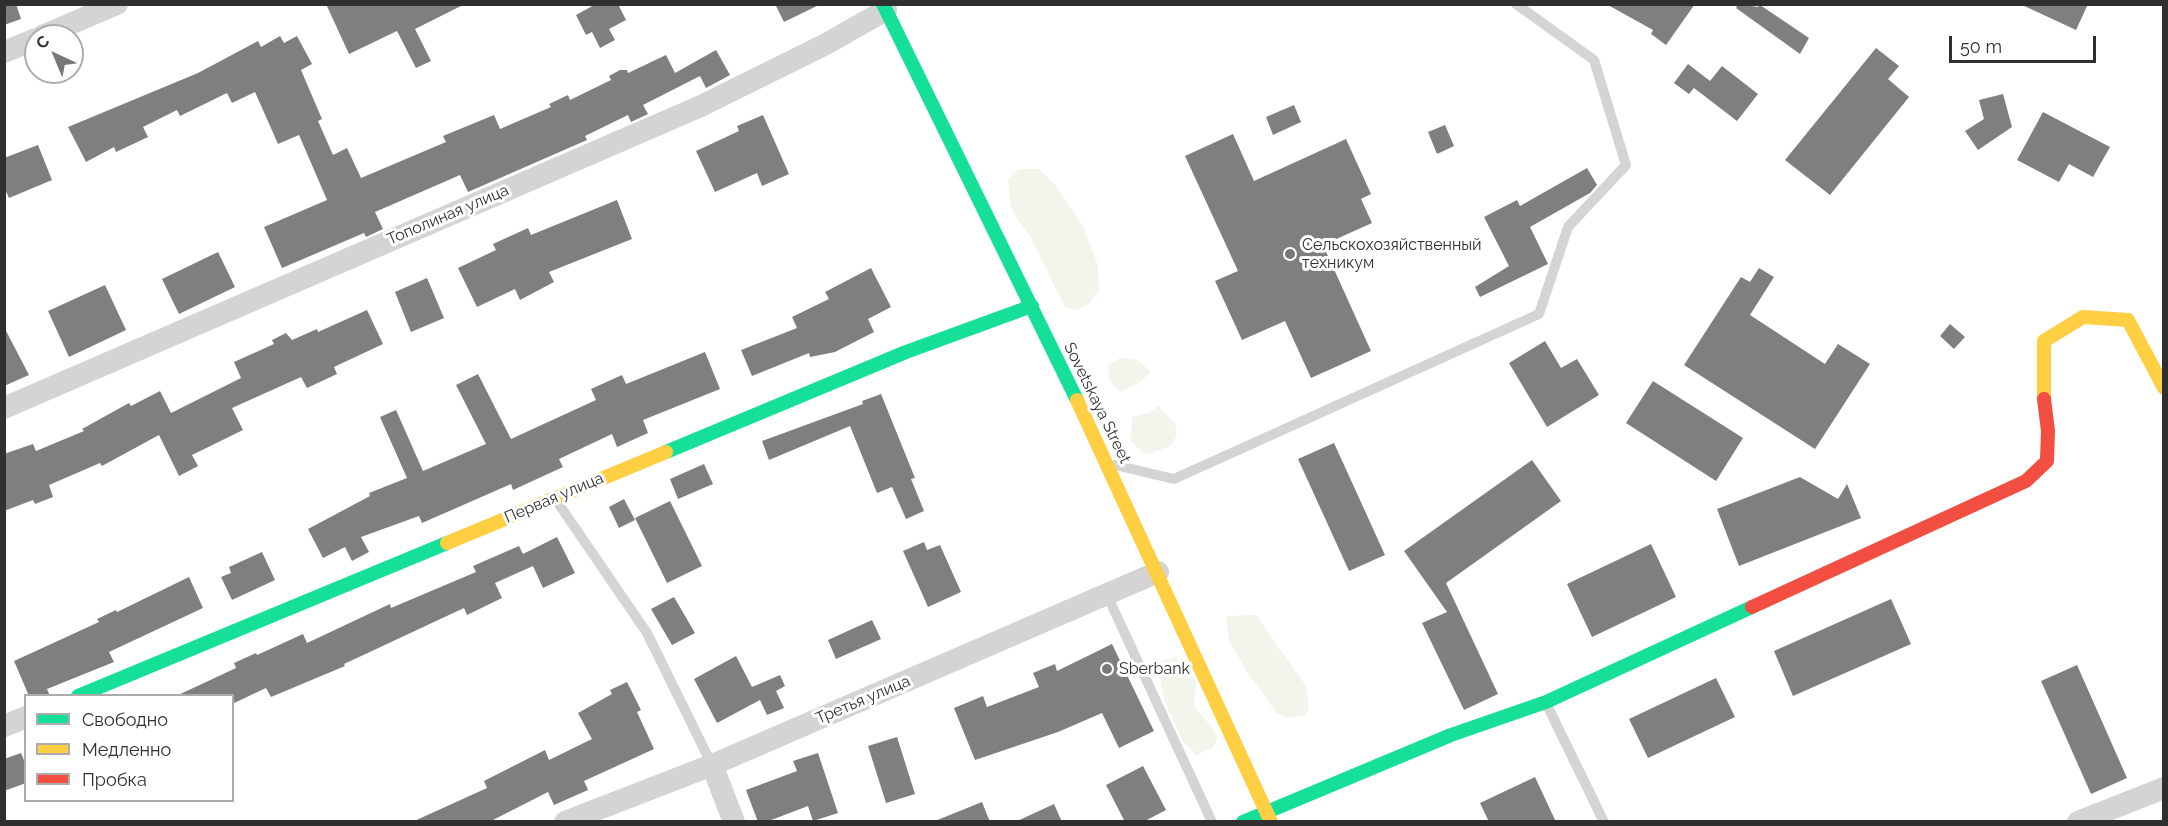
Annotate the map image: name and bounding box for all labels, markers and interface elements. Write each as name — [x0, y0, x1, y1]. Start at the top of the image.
north arrow — [24, 24, 84, 84]
scale bar — [1952, 24, 2099, 62]
text: С — [32, 31, 53, 53]
text: 50 m — [1960, 36, 2002, 57]
street label: Тополиная улица — [384, 181, 512, 249]
place label: Сельскохозяйственный техникум — [1302, 235, 1482, 273]
marker: Сельскохозяйственный техникум — [1283, 247, 1297, 261]
street label: Sovetskaya Street — [1059, 339, 1135, 467]
street label: Первая улица — [502, 469, 606, 527]
place label: Sberbank — [1119, 659, 1190, 679]
marker: Sberbank — [1100, 662, 1114, 676]
street label: Третья улица — [813, 671, 913, 729]
legend — [24, 694, 234, 802]
text: Свободно — [82, 709, 168, 730]
text: Медленно — [82, 739, 171, 760]
text: Пробка — [82, 769, 147, 790]

